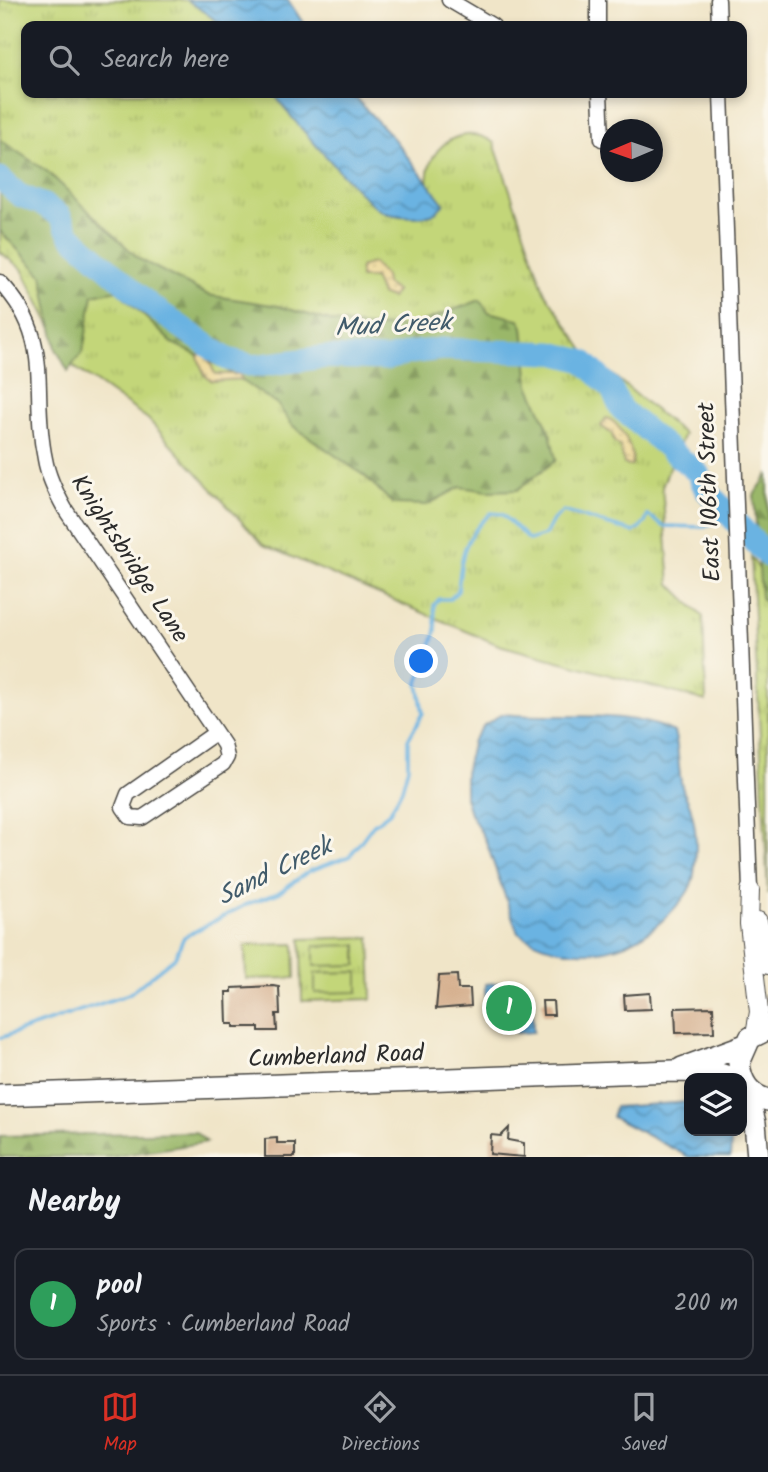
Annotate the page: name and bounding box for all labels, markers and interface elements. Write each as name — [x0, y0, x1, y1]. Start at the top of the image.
search box — [21, 21, 747, 98]
text: Search here — [101, 39, 229, 81]
icon: search — [45, 41, 83, 79]
north arrow — [600, 119, 663, 182]
water label: Mud Creek — [334, 302, 456, 350]
street label: East 106th Street — [687, 401, 733, 583]
street label: Knightsbridge Lane — [60, 467, 198, 651]
your location — [404, 644, 438, 678]
water label: Sand Creek — [210, 824, 343, 918]
pin: 1 — [486, 982, 532, 1034]
street label: Cumberland Road — [247, 1034, 426, 1080]
map controls — [684, 1073, 747, 1136]
button: layers — [684, 1073, 747, 1136]
text: Nearby — [28, 1179, 120, 1227]
text: pool — [97, 1265, 142, 1307]
text: 1 — [50, 1286, 56, 1322]
text: 200 m — [674, 1286, 738, 1322]
text: Sports · Cumberland Road — [97, 1307, 350, 1343]
tab: Map — [101, 1388, 139, 1460]
tab: Directions — [341, 1388, 420, 1460]
tab: Saved — [622, 1388, 667, 1460]

